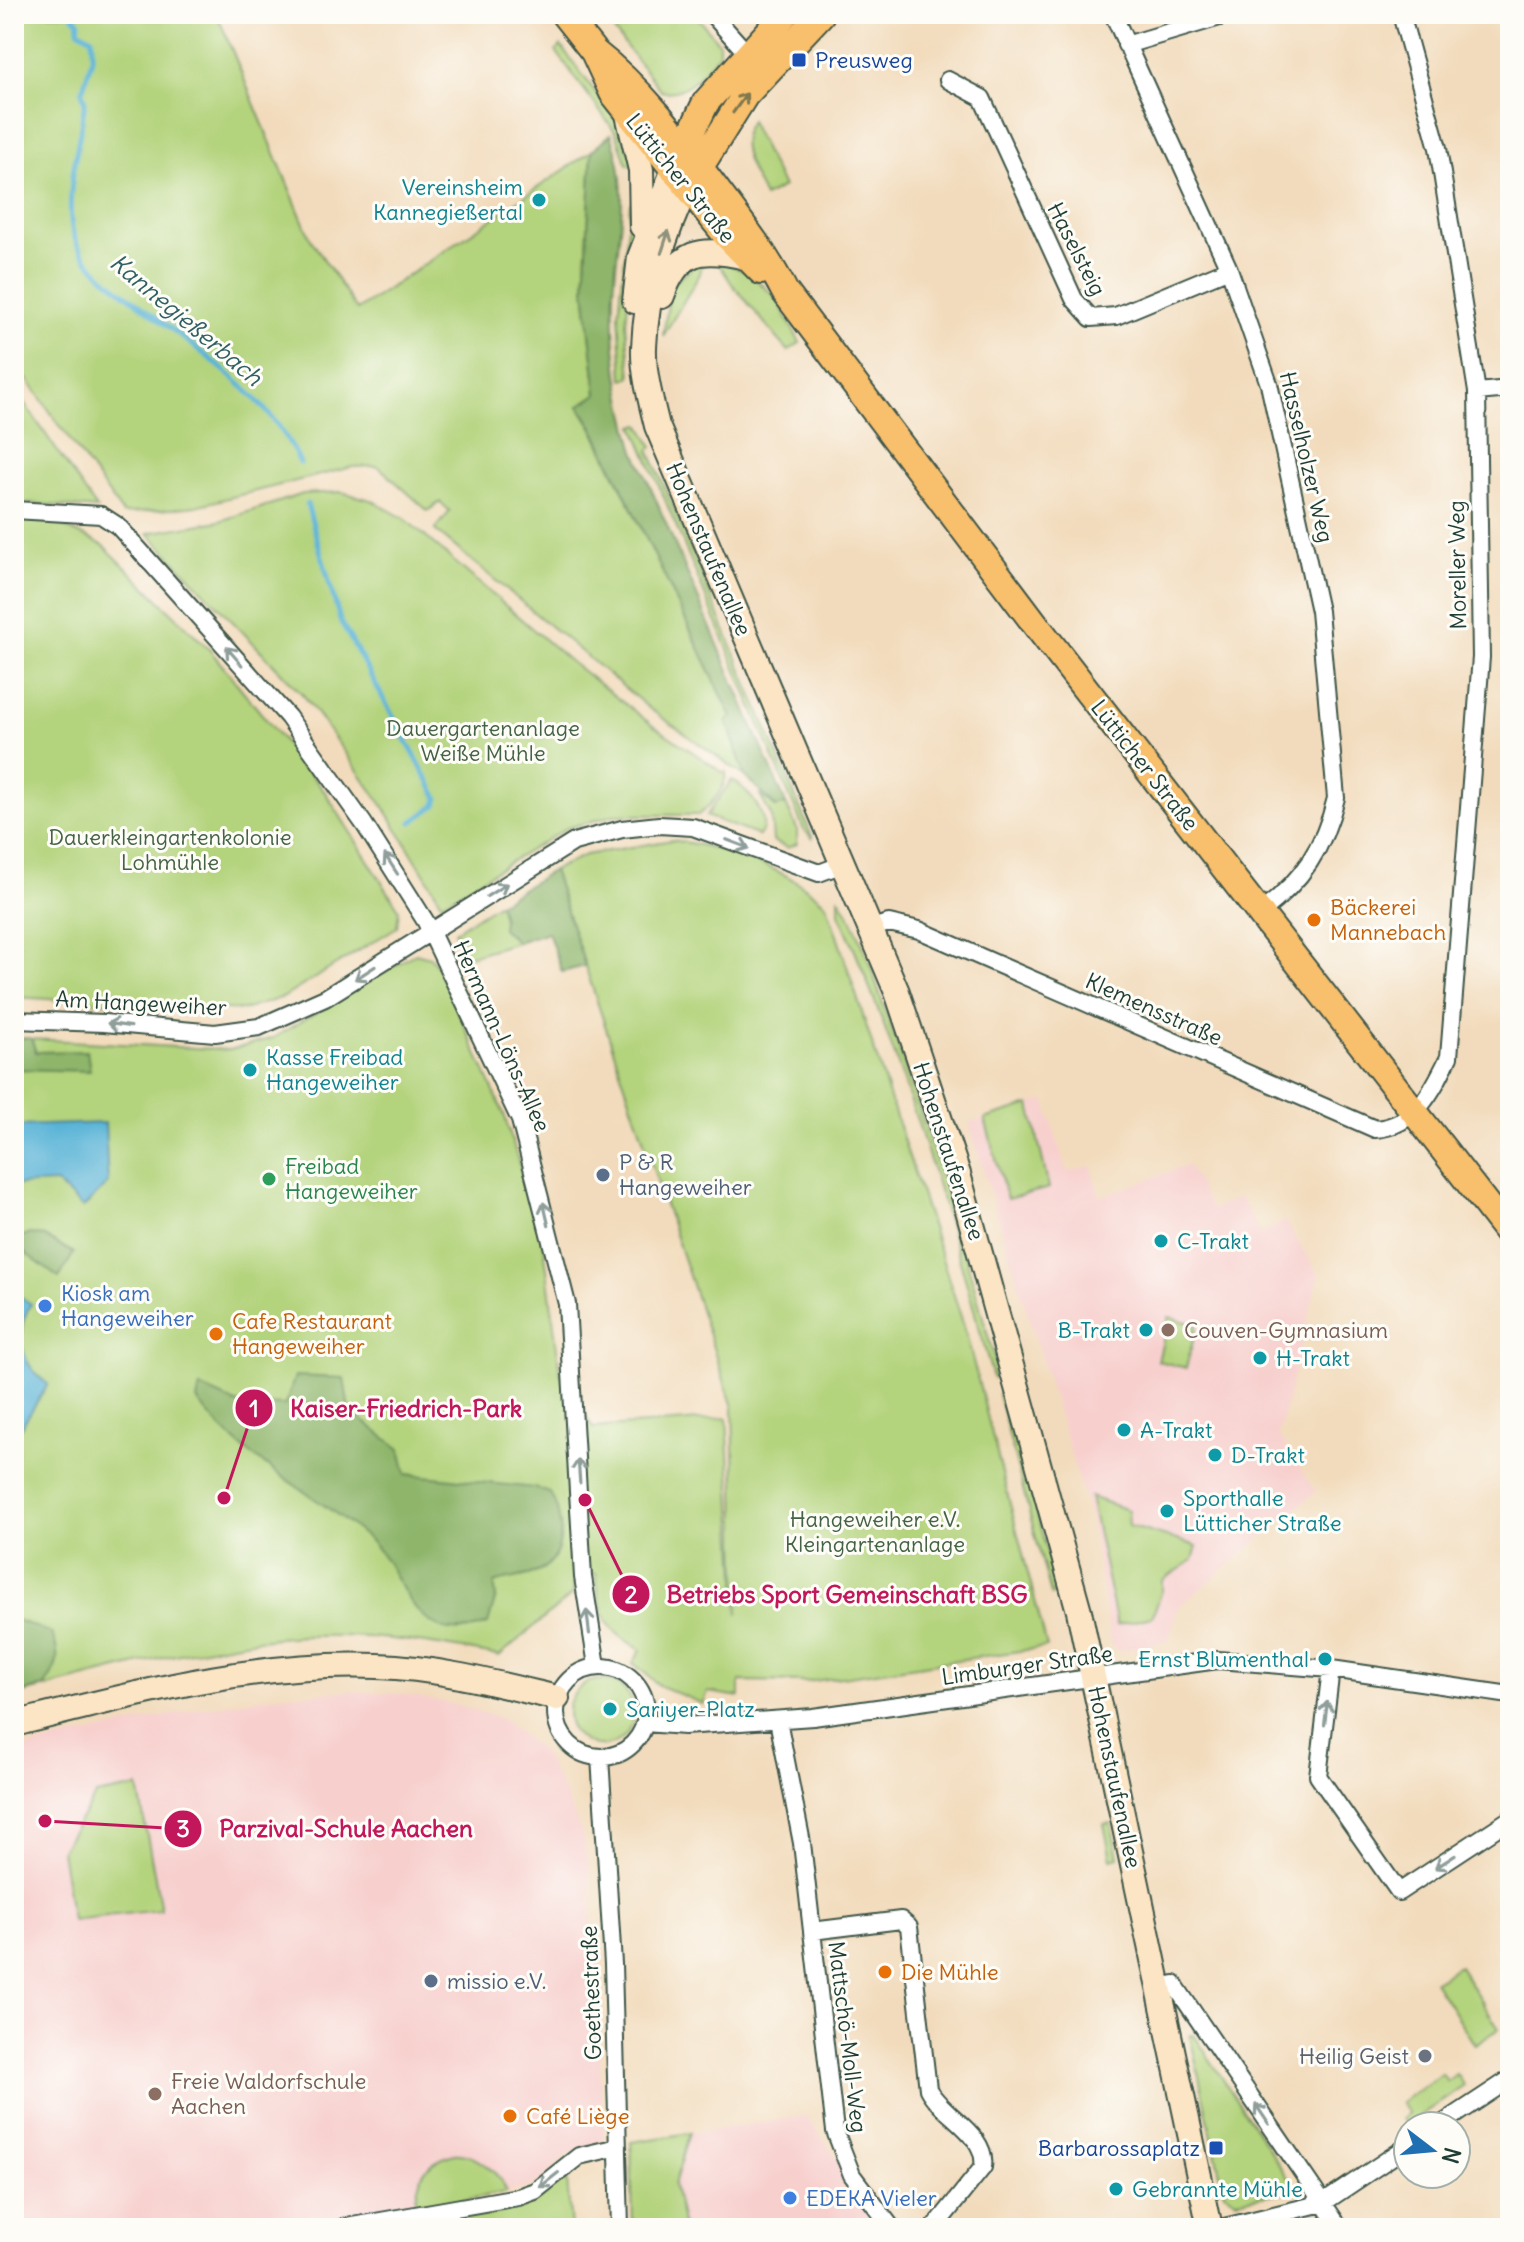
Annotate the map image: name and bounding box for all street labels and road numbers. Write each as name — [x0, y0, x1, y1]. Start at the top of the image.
street label: Lütticher Straße — [620, 108, 742, 248]
street label: Haselsteig — [1042, 197, 1112, 301]
street label: Hasselholzer Weg — [1274, 369, 1340, 545]
street label: Hohenstaufenallee — [660, 458, 758, 640]
street label: Moreller Weg — [1442, 500, 1472, 630]
street label: Lütticher Straße — [1085, 694, 1205, 836]
street label: Hermann-Löns-Allee — [447, 936, 557, 1136]
street label: Klemensstraße — [1081, 966, 1227, 1052]
street label: Am Hangeweiher — [55, 985, 227, 1021]
street label: Hohenstaufenallee — [907, 1058, 991, 1244]
street label: Limburger Straße — [940, 1639, 1114, 1691]
street label: Hohenstaufenallee — [1082, 1683, 1148, 1871]
street label: Goethestraße — [575, 1925, 607, 2061]
street label: Mattschö-Moll-Weg — [822, 1940, 874, 2134]

